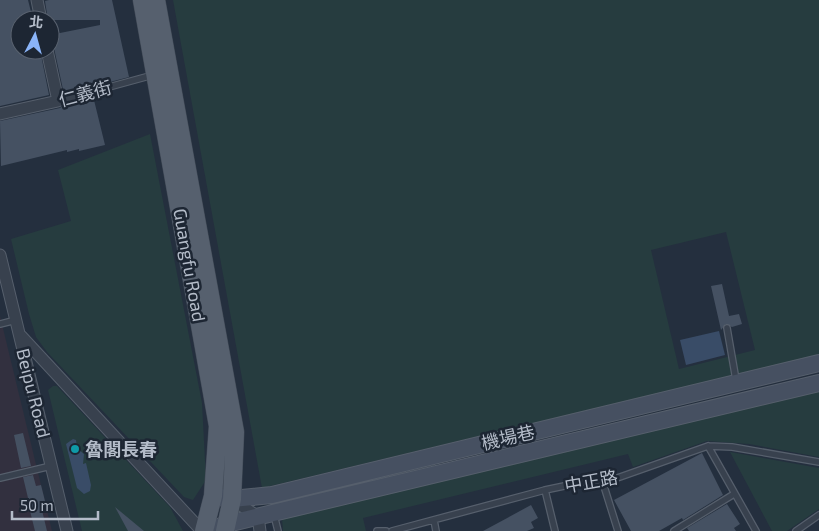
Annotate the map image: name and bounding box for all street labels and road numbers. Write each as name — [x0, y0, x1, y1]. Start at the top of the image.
street label: 仁義街 — [56, 75, 114, 111]
street label: Guangfu Road — [169, 207, 211, 323]
street label: Beipu Road — [12, 346, 56, 440]
street label: 機場巷 — [479, 420, 537, 454]
street label: 中正路 — [563, 465, 619, 497]

